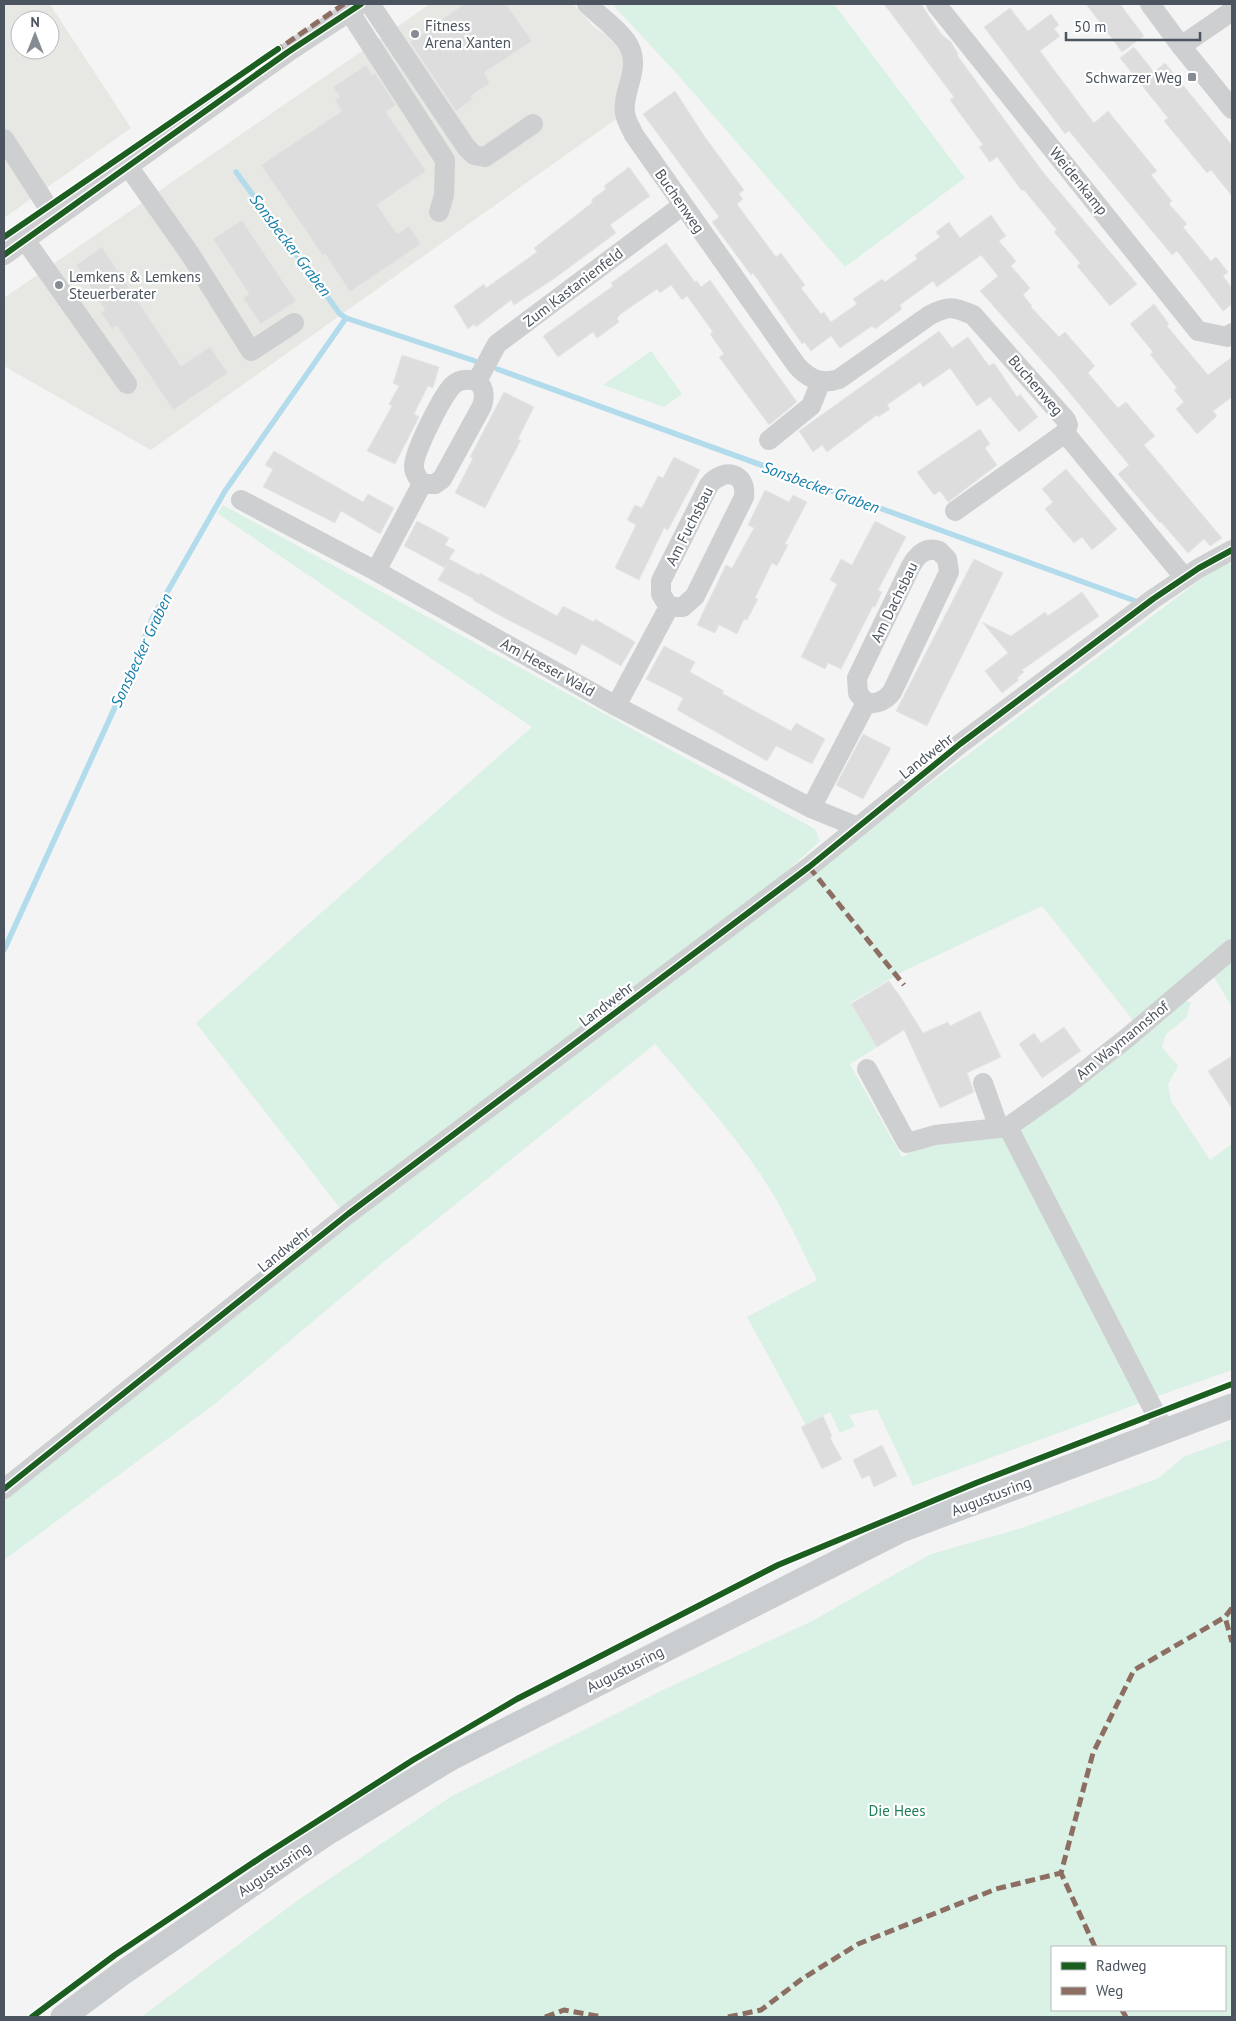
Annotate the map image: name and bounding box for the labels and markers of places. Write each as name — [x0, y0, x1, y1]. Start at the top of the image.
place label: Fitness Arena Xanten — [425, 16, 511, 52]
marker: Fitness Arena Xanten — [409, 28, 421, 40]
place label: Schwarzer Weg — [1085, 68, 1182, 87]
marker: Schwarzer Weg — [1186, 71, 1198, 83]
place label: Lemkens & Lemkens Steuerberater — [69, 267, 201, 303]
marker: Lemkens & Lemkens Steuerberater — [53, 279, 65, 291]

